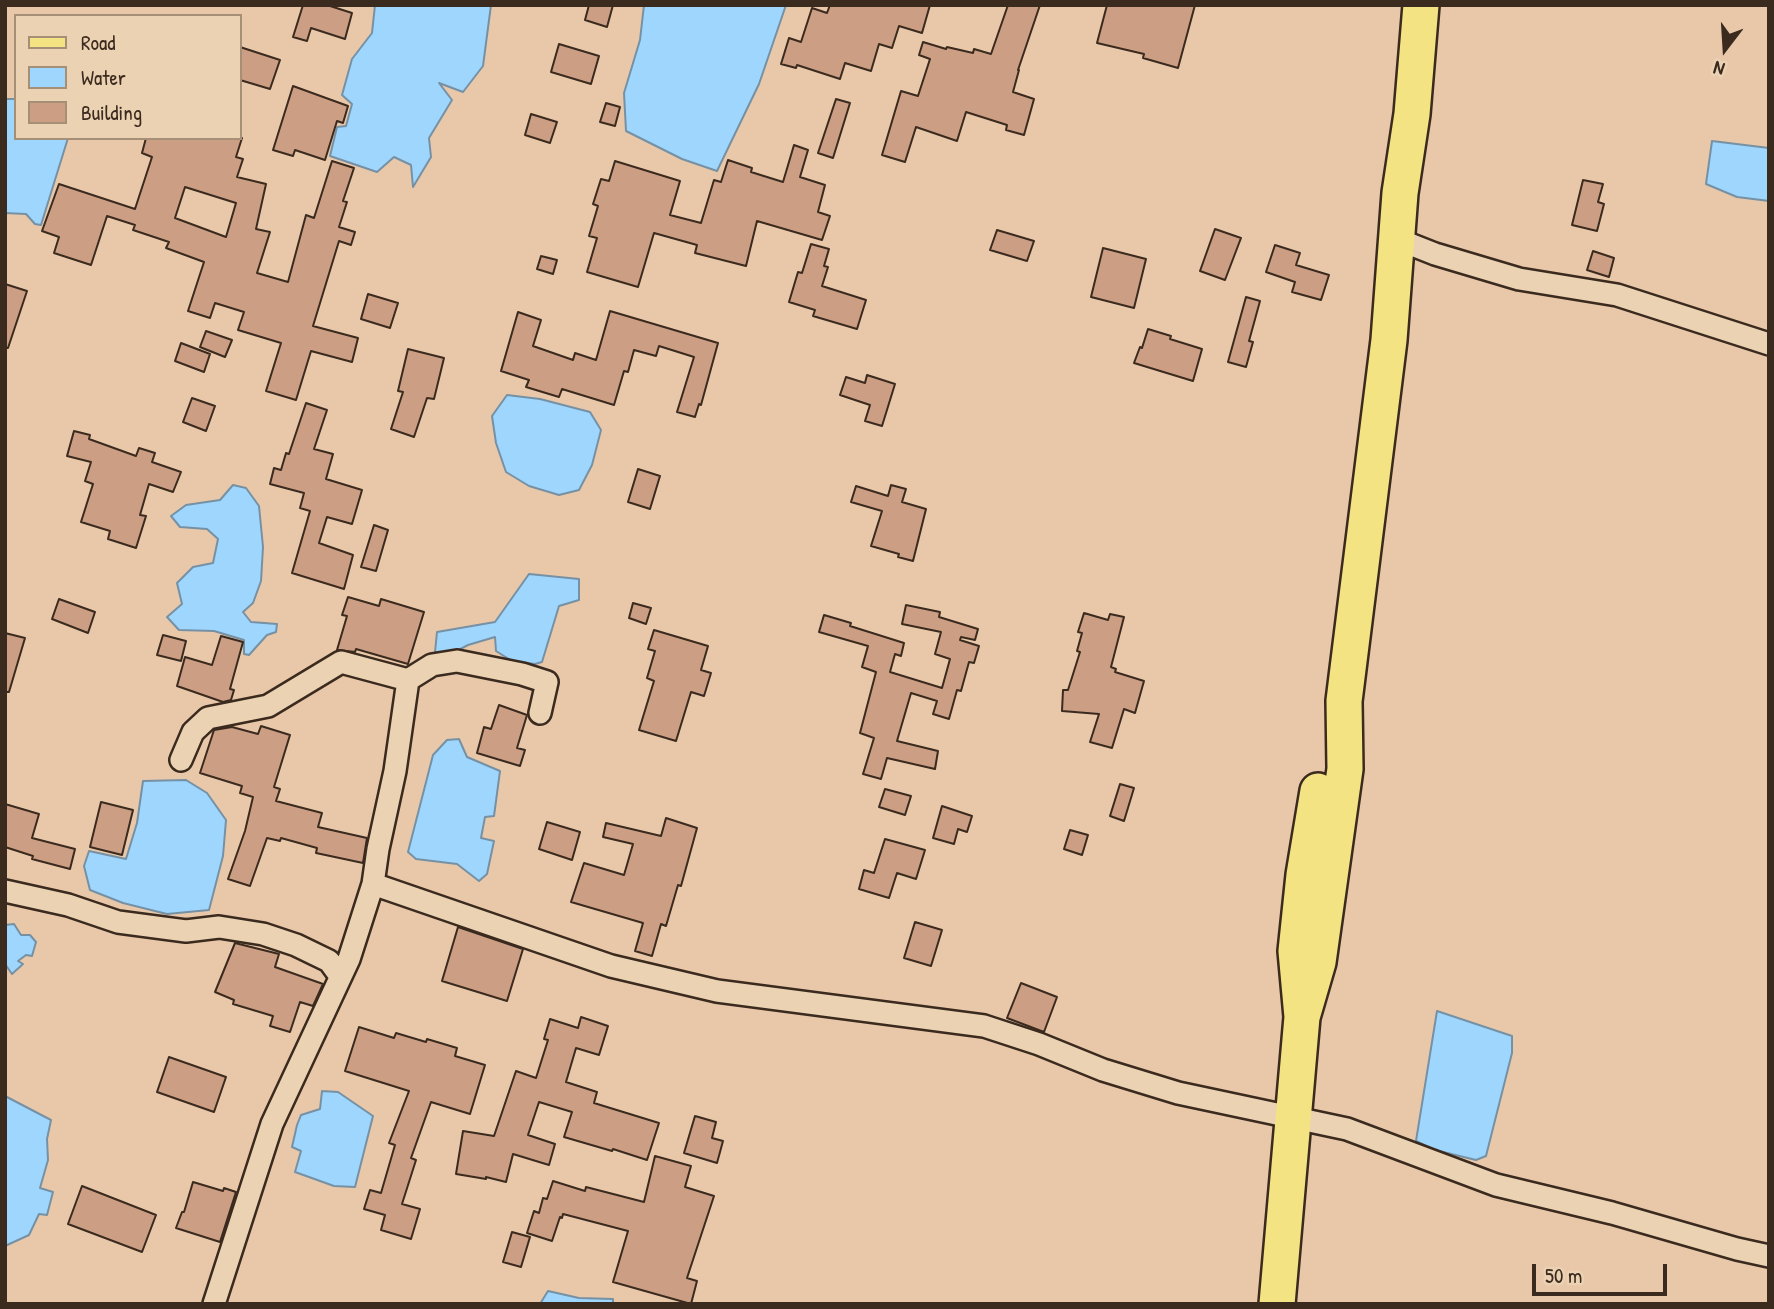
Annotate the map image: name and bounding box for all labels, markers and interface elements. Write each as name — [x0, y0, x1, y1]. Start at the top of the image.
legend — [14, 14, 242, 140]
north arrow — [1690, 14, 1760, 84]
text: Road — [81, 28, 115, 57]
text: N — [1710, 55, 1728, 83]
text: Water — [81, 63, 126, 92]
text: Building — [81, 98, 142, 127]
scale bar — [1536, 1250, 1671, 1294]
text: 50 m — [1545, 1261, 1582, 1290]

